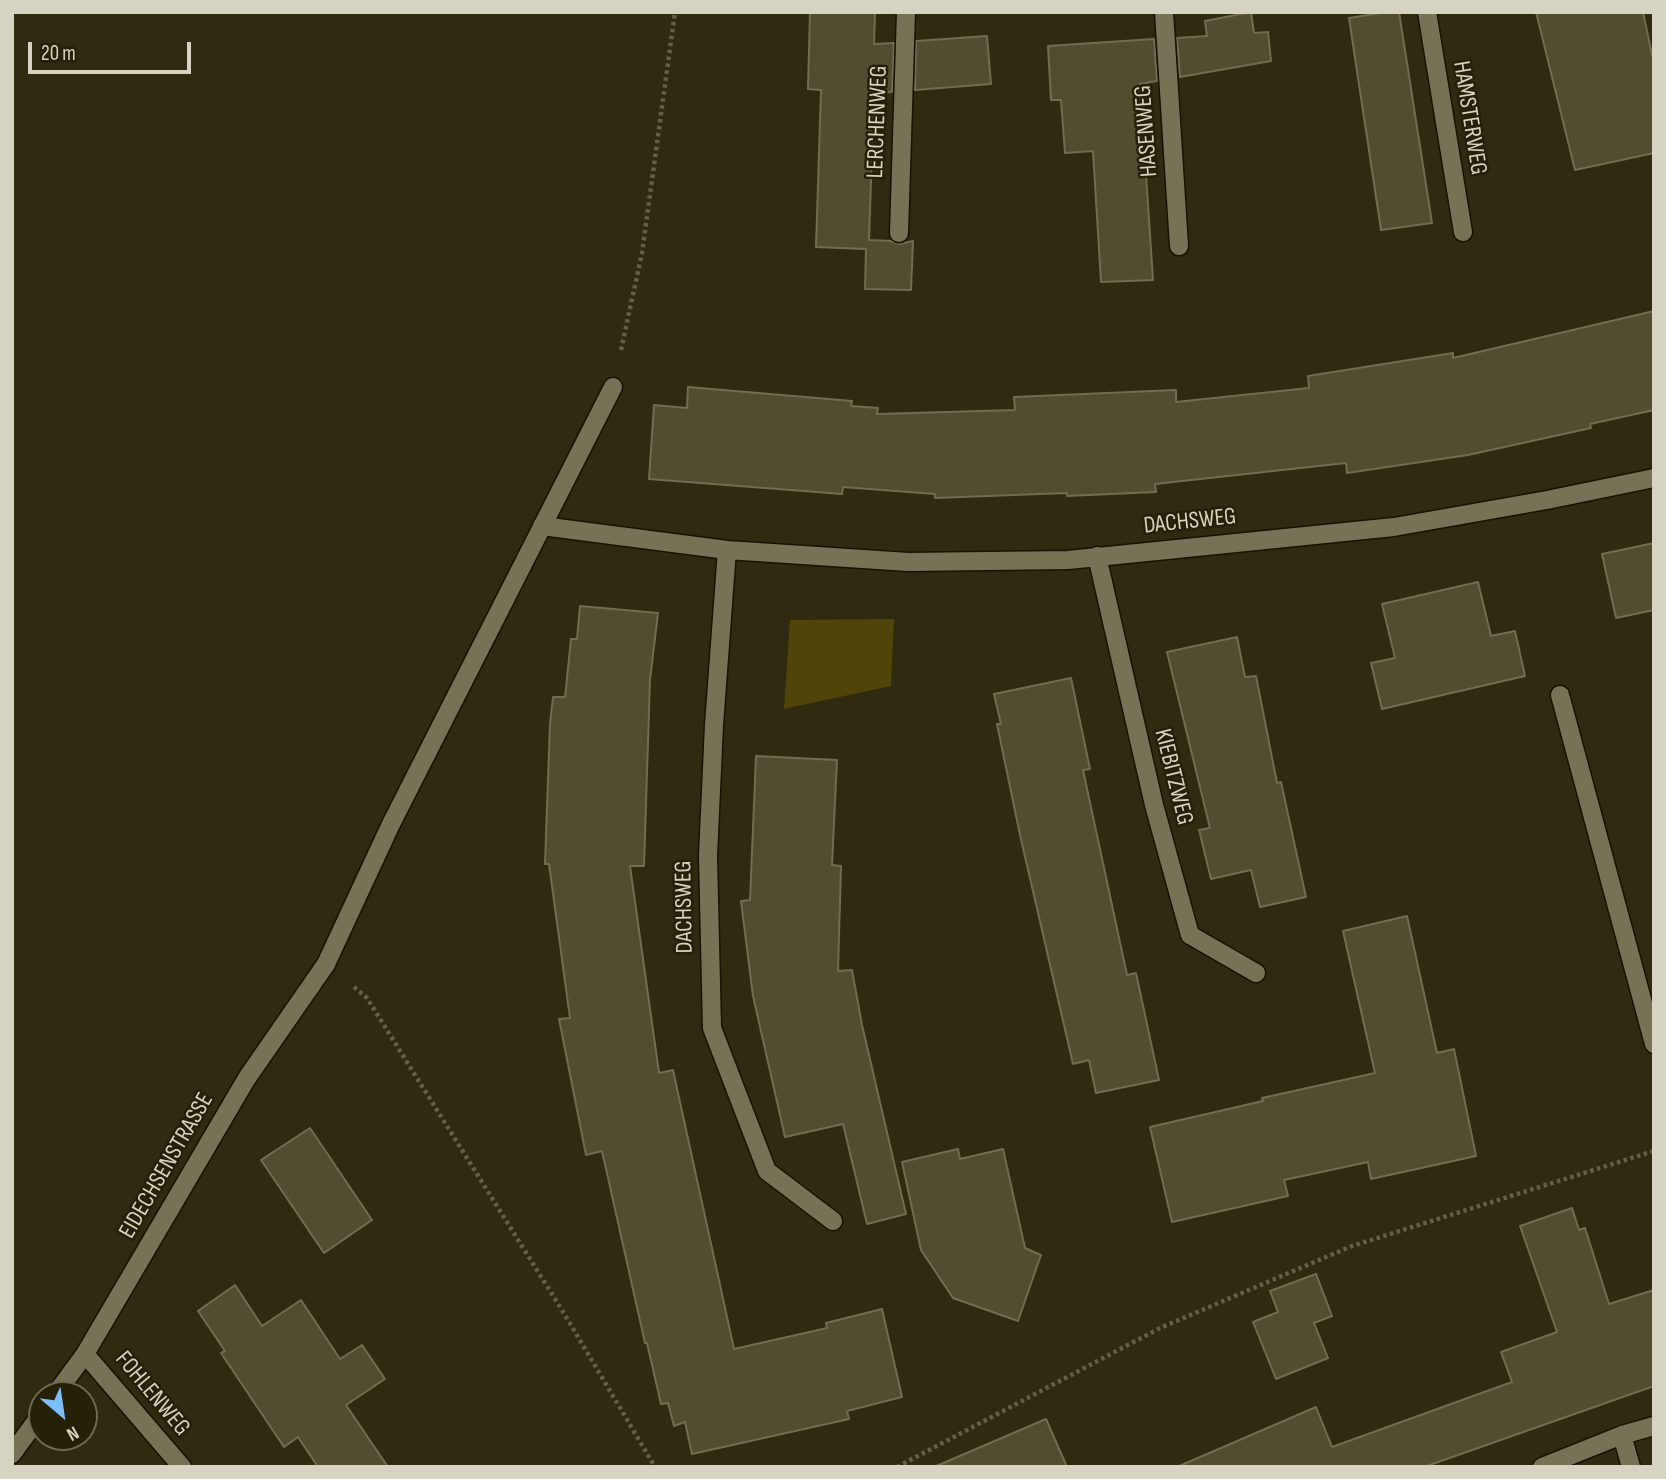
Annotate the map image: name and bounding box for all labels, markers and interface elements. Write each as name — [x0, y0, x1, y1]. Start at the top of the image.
scale bar — [32, 28, 194, 72]
text: 20 m — [41, 41, 76, 66]
street label: HAMSTERWEG — [1446, 59, 1492, 177]
street label: LERCHENWEG — [862, 65, 894, 179]
street label: HASENWEG — [1129, 84, 1165, 178]
street label: DACHSWEG — [1142, 503, 1238, 541]
street label: KIEBITZWEG — [1147, 726, 1199, 828]
street label: DACHSWEG — [670, 860, 700, 954]
street label: EIDECHSENSTRASSE — [114, 1088, 220, 1244]
street label: FOHLENWEG — [108, 1346, 196, 1442]
north arrow — [28, 1381, 98, 1451]
text: N — [62, 1421, 82, 1446]

